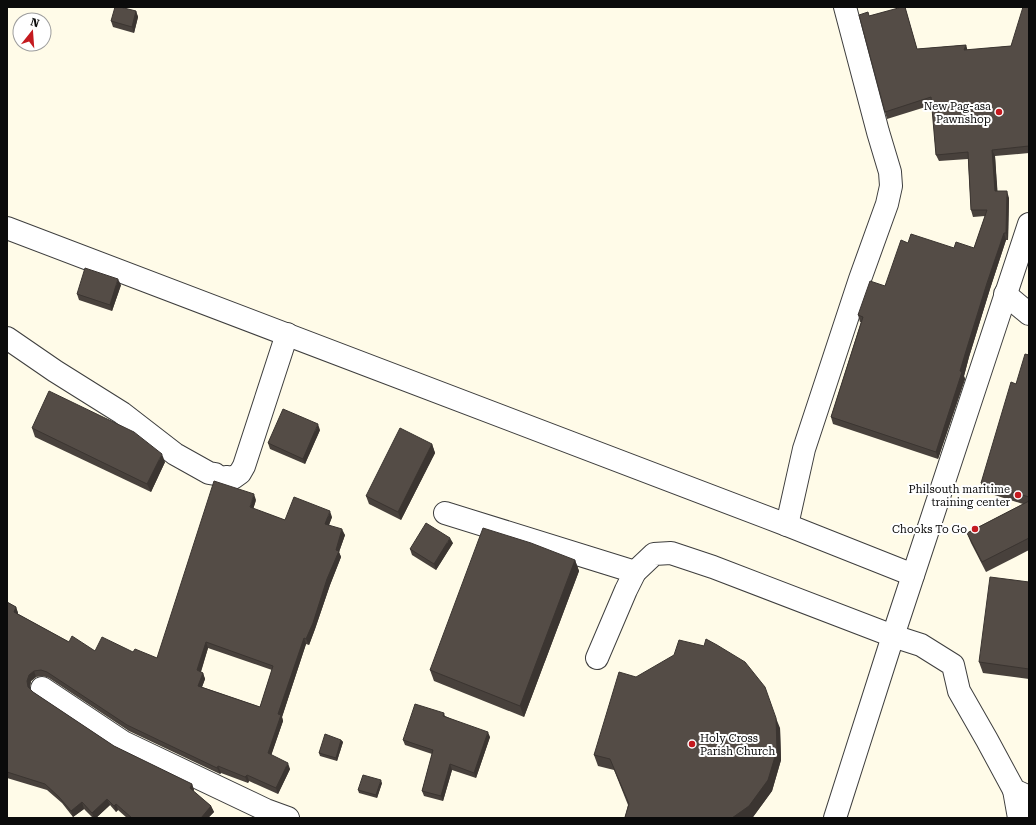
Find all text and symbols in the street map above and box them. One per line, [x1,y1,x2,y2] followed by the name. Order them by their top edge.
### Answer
[12,12,52,52] north arrow
[29,15,41,31] text: N
[924,100,991,126] place label: New Pag-asa Pawnshop
[994,107,1004,117] marker: New Pag-asa Pawnshop
[909,483,1010,509] place label: Philsouth maritime training center
[1013,490,1023,500] marker: Philsouth maritime training center
[892,523,967,536] place label: Chooks To Go
[970,524,980,534] marker: Chooks To Go
[700,732,775,758] place label: Holy Cross Parish Church
[687,739,697,749] marker: Holy Cross Parish Church

